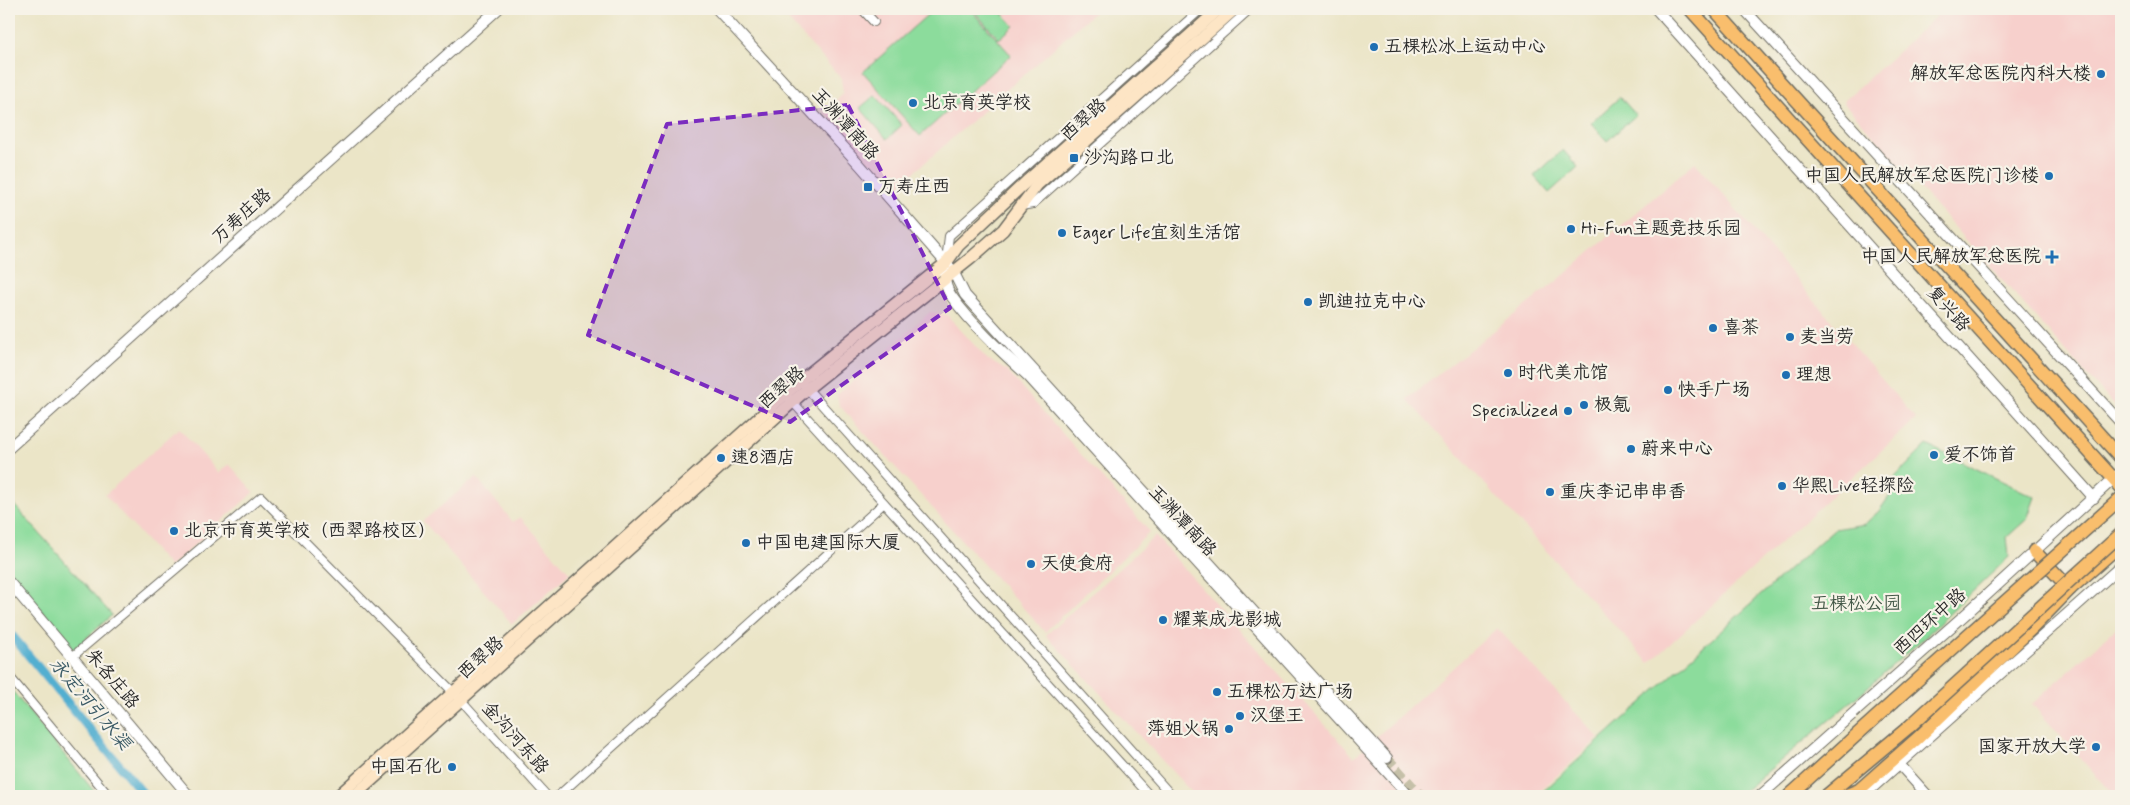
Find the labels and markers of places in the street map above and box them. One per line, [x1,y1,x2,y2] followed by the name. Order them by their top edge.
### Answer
[1384,35,1546,59] place label: 五棵松冰上运动中心
[1368,41,1380,53] marker: 五棵松冰上运动中心
[1911,62,2091,86] place label: 解放军总医院内科大楼
[2095,68,2107,80] marker: 解放军总医院内科大楼
[923,91,1031,115] place label: 北京育英学校
[907,97,919,109] marker: 北京育英学校
[1084,146,1174,170] place label: 沙沟路口北
[1068,152,1080,164] marker: 沙沟路口北
[1805,164,2039,188] place label: 中国人民解放军总医院门诊楼
[2043,170,2055,182] marker: 中国人民解放军总医院门诊楼
[878,175,950,199] place label: 万寿庄西
[862,181,874,193] marker: 万寿庄西
[1581,217,1741,241] place label: Hi-Fun主题竞技乐园
[1072,221,1241,245] place label: Eager Life宜刻生活馆
[1565,223,1577,235] marker: Hi-Fun主题竞技乐园
[1056,227,1068,239] marker: Eager Life宜刻生活馆
[1861,245,2041,269] place label: 中国人民解放军总医院
[2045,250,2059,264] marker: 中国人民解放军总医院
[1318,290,1426,314] place label: 凯迪拉克中心
[1302,296,1314,308] marker: 凯迪拉克中心
[1723,316,1759,340] place label: 喜茶
[1707,322,1719,334] marker: 喜茶
[1800,325,1854,349] place label: 麦当劳
[1784,331,1796,343] marker: 麦当劳
[1518,361,1608,385] place label: 时代美术馆
[1796,363,1832,387] place label: 理想
[1502,367,1514,379] marker: 时代美术馆
[1780,369,1792,381] marker: 理想
[1678,378,1750,402] place label: 快手广场
[1662,384,1674,396] marker: 快手广场
[1594,393,1630,417] place label: 极氪
[1472,399,1558,423] place label: Specialized
[1578,399,1590,411] marker: 极氪
[1562,405,1574,417] marker: Specialized
[1641,437,1713,461] place label: 蔚来中心
[1625,443,1637,455] marker: 蔚来中心
[1944,443,2016,467] place label: 爱不饰首
[731,446,795,470] place label: 速8酒店
[1928,449,1940,461] marker: 爱不饰首
[715,452,727,464] marker: 速8酒店
[1792,474,1914,498] place label: 华熙Live轻探险
[1560,480,1686,504] place label: 重庆李记串串香
[1776,480,1788,492] marker: 华熙Live轻探险
[1544,486,1556,498] marker: 重庆李记串串香
[184,519,436,543] place label: 北京市育英学校（西翠路校区）
[168,525,180,537] marker: 北京市育英学校（西翠路校区）
[756,531,900,555] place label: 中国电建国际大厦
[740,537,752,549] marker: 中国电建国际大厦
[1041,552,1113,576] place label: 天使食府
[1025,558,1037,570] marker: 天使食府
[1173,608,1281,632] place label: 耀莱成龙影城
[1157,614,1169,626] marker: 耀莱成龙影城
[1227,680,1353,704] place label: 五棵松万达广场
[1211,686,1223,698] marker: 五棵松万达广场
[1250,704,1304,728] place label: 汉堡王
[1234,710,1246,722] marker: 汉堡王
[1147,717,1219,741] place label: 萍姐火锅
[1223,723,1235,735] marker: 萍姐火锅
[1978,735,2086,759] place label: 国家开放大学
[2090,741,2102,753] marker: 国家开放大学
[370,755,442,779] place label: 中国石化
[446,761,458,773] marker: 中国石化

